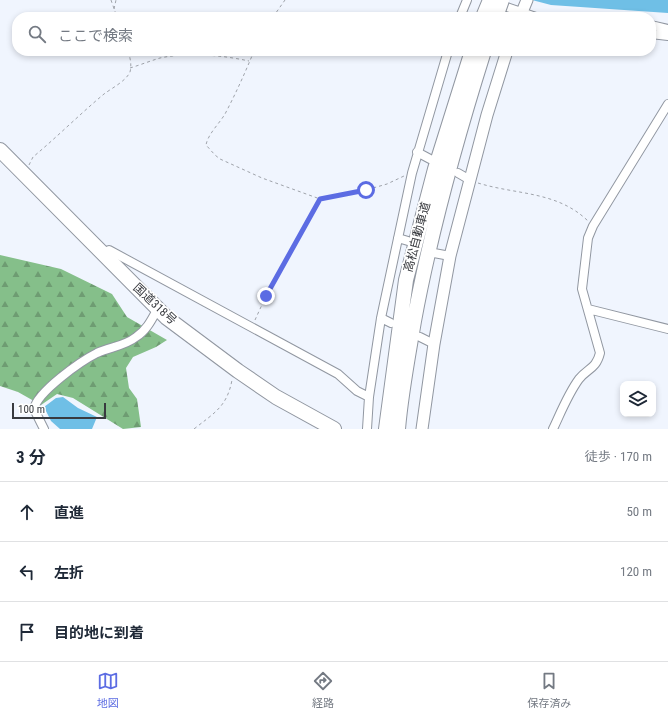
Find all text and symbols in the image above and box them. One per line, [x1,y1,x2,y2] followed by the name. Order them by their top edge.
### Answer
[12,12,656,56] search box
[26,23,48,45] icon: search
[58,27,133,45] text: ここで検索
[357,181,375,199] route start
[401,200,433,274] street label: 高松自動車道
[131,281,179,327] street label: 国道318号
[257,287,275,305] route end
[620,381,656,417] map controls
[620,381,656,417] button: layers
[12,401,106,420] scale bar
[18,403,45,416] text: 100 m
[16,447,46,467] text: 3 分
[585,449,652,464] text: 徒歩 · 170 m
[16,501,38,523] icon: ahead
[54,504,84,522] text: 直進
[626,504,652,519] text: 50 m
[16,561,38,583] icon: left
[54,564,84,582] text: 左折
[620,564,652,579] text: 120 m
[16,621,38,643] icon: arrive
[54,624,144,642] text: 目的地に到着
[97,670,119,710] tab: 地図
[312,670,334,710] tab: 経路
[527,670,571,710] tab: 保存済み

